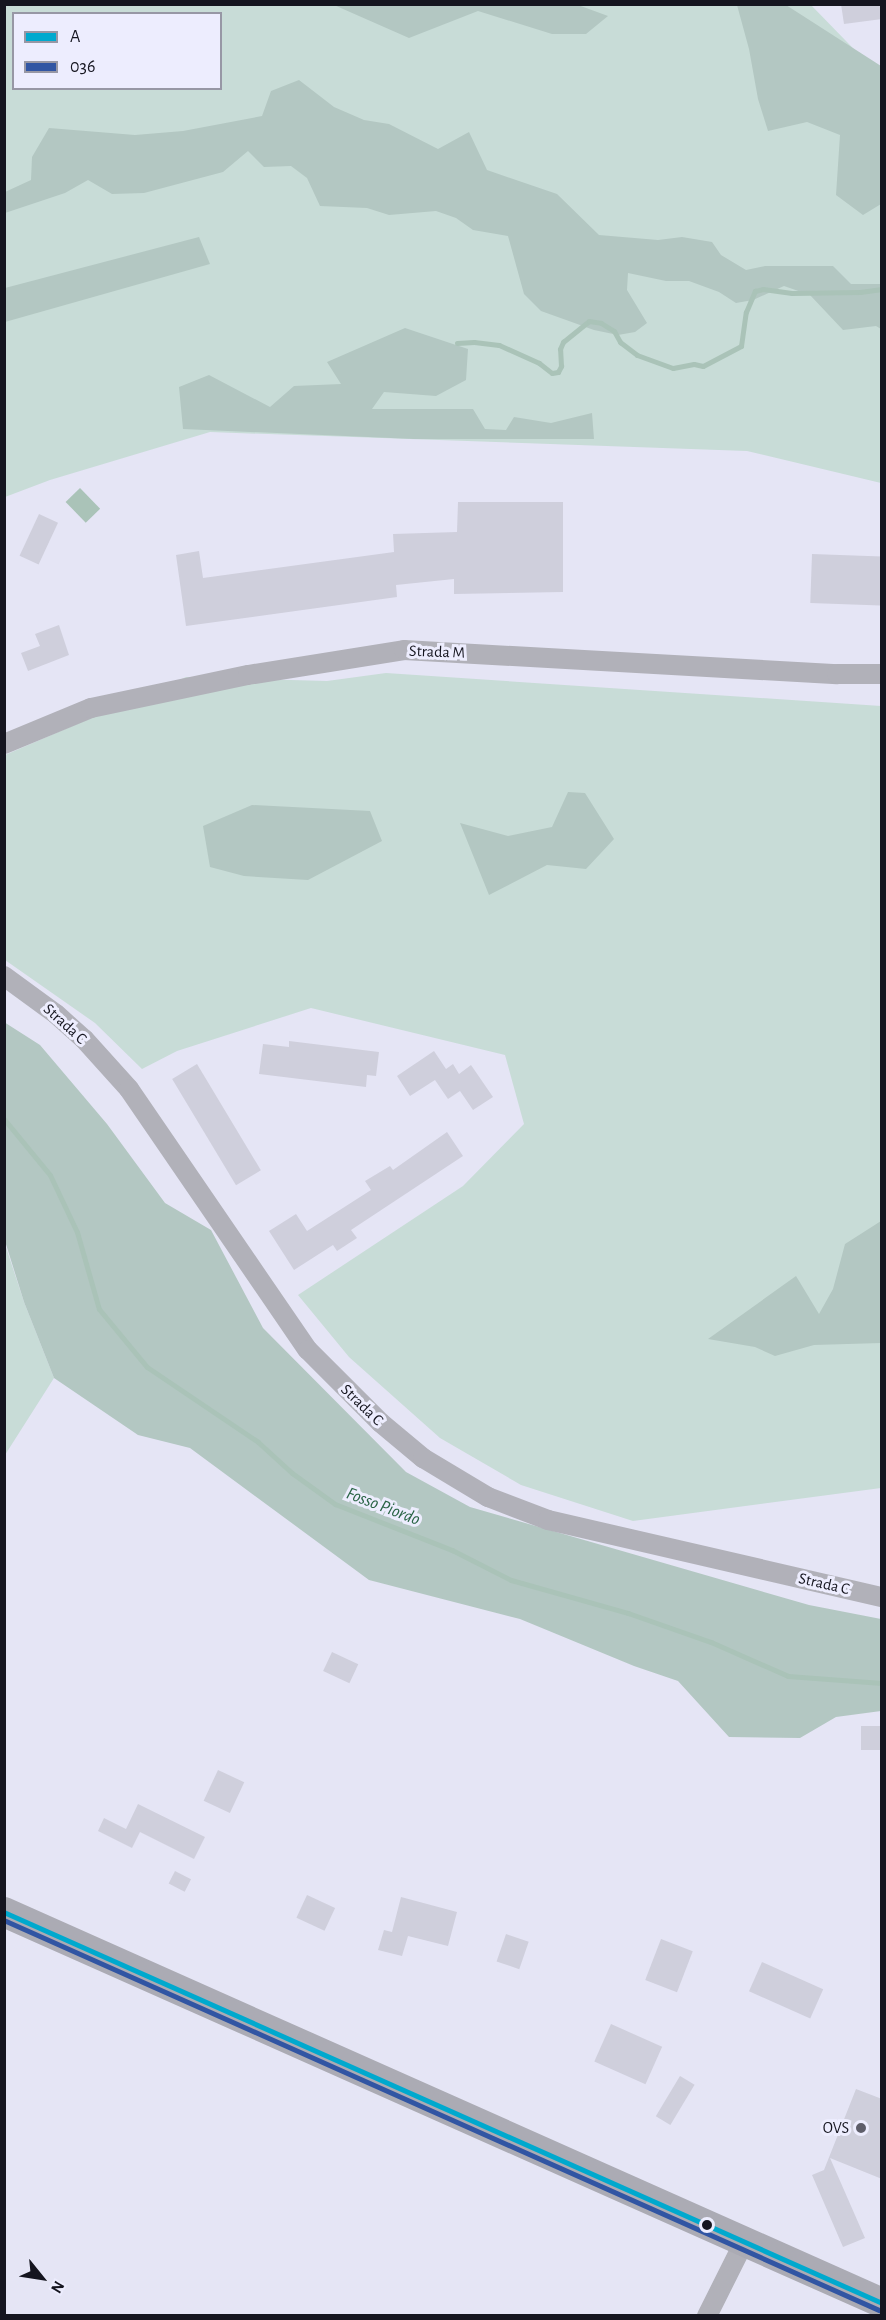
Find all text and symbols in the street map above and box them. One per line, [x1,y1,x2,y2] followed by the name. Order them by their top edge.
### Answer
[12,12,222,90] legend
[70,28,80,46] text: A
[70,58,95,76] text: 036
[409,641,465,663] street label: Strada M
[39,1000,91,1048] street label: Strada C
[337,1380,387,1430] street label: Strada C
[343,1483,423,1531] water label: Fosso Piordo
[797,1569,851,1599] street label: Strada C
[823,2118,849,2138] place label: OVS
[854,2121,868,2135] marker: OVS
[701,2219,713,2231] unlabelled marker
[12,2248,72,2308] north arrow
[48,2278,67,2296] text: N

